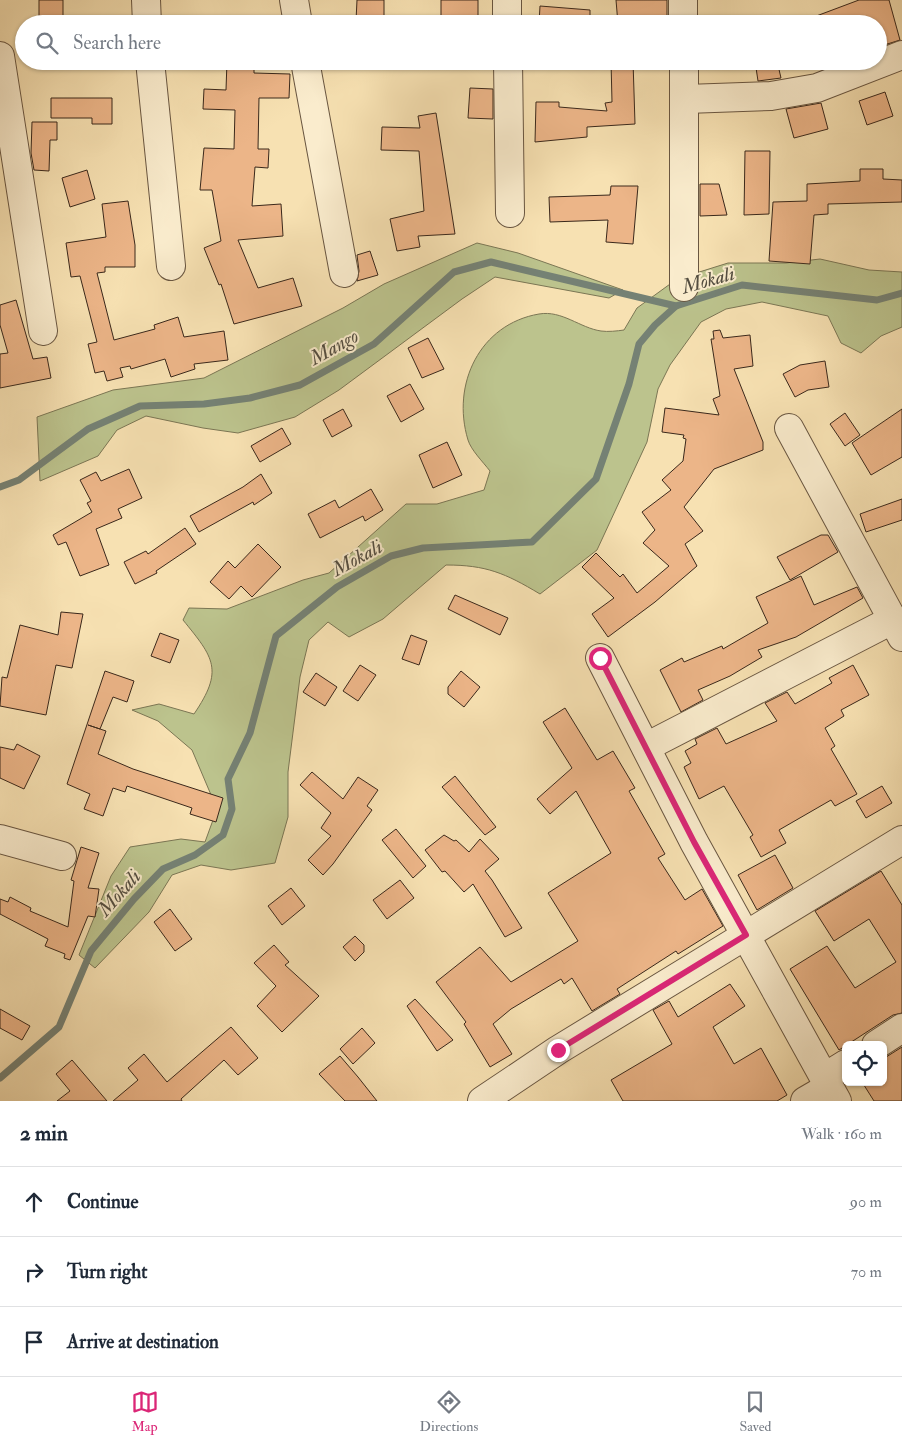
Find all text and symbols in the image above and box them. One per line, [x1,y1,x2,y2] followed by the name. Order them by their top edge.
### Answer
[15,15,887,70] search box
[33,29,61,57] icon: search
[73,31,161,55] text: Search here
[678,260,738,300] water label: Mokali
[304,323,363,371] water label: Mango
[327,534,387,582] water label: Mokali
[589,647,612,670] route start
[91,864,146,922] water label: Mokali
[547,1039,570,1062] route end
[842,1041,887,1086] map controls
[842,1041,887,1086] button: locate
[20,1120,68,1147] text: 2 min
[801,1124,882,1144] text: Walk · 160 m
[20,1188,48,1216] icon: ahead
[67,1190,138,1214] text: Continue
[850,1192,882,1212] text: 90 m
[20,1258,48,1286] icon: right
[67,1260,147,1284] text: Turn right
[851,1262,882,1282] text: 70 m
[20,1328,48,1356] icon: arrive
[67,1330,219,1354] text: Arrive at destination
[131,1388,159,1435] tab: Map
[420,1388,478,1435] tab: Directions
[739,1388,771,1435] tab: Saved

